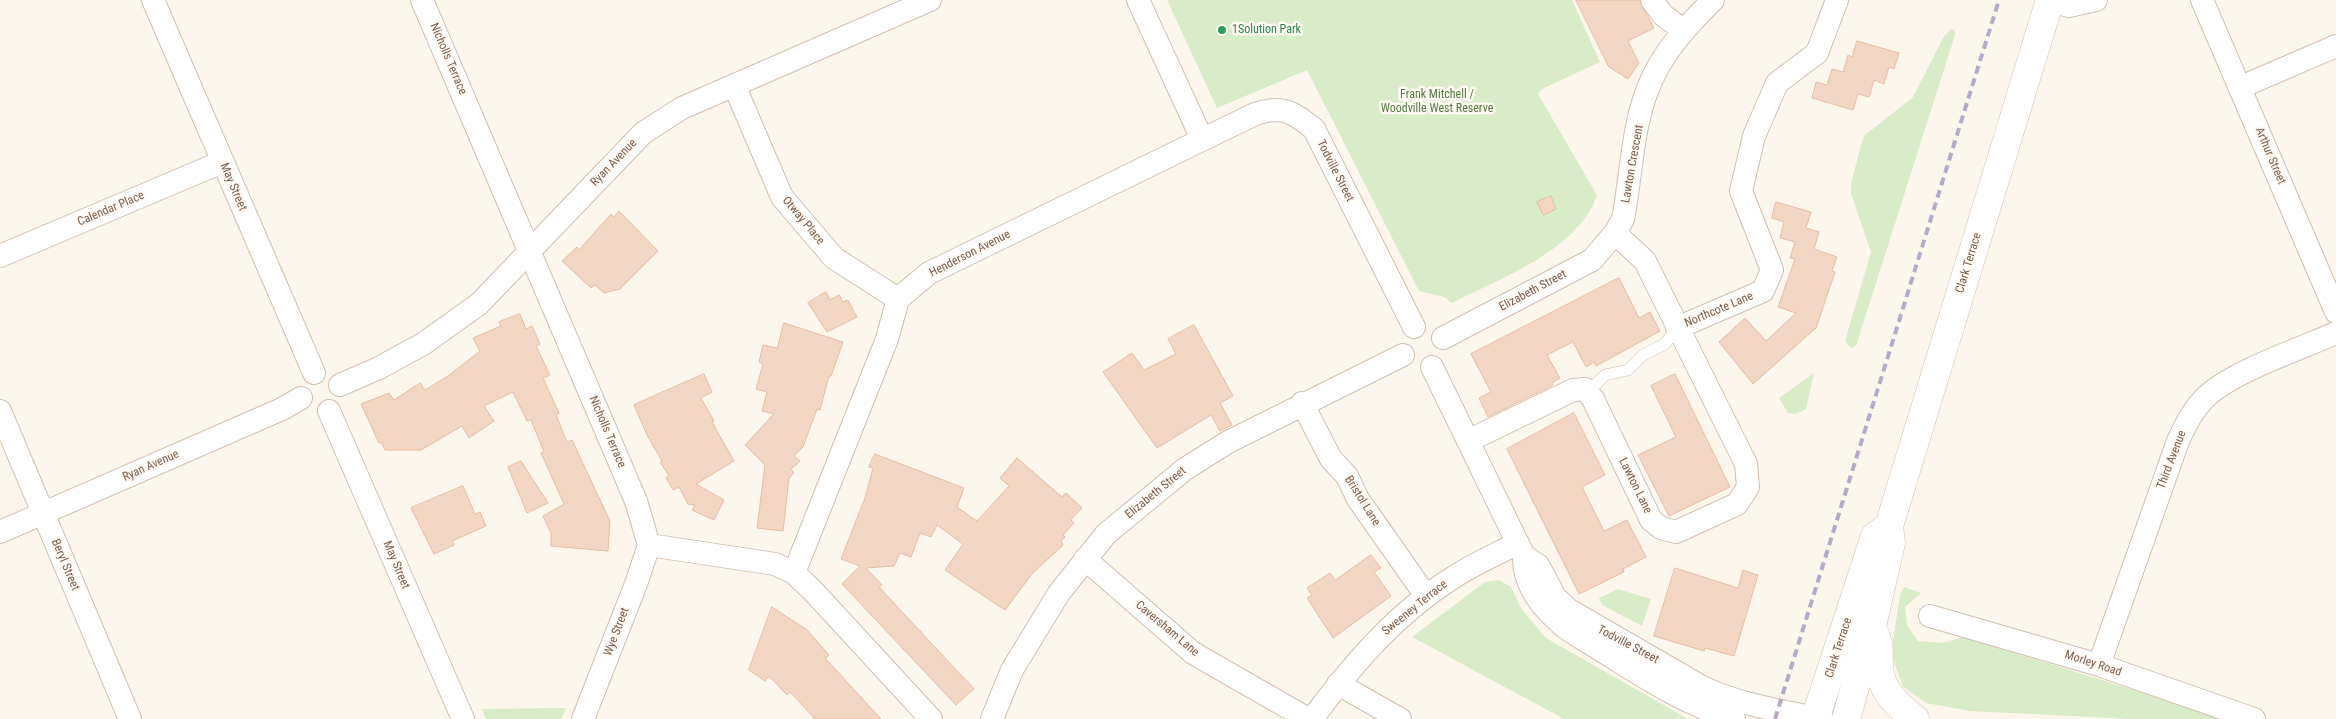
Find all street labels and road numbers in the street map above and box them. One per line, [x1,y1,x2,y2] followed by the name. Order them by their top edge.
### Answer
[426,21,470,97] street label: Nicholls Terrace
[1619,124,1647,204] street label: Lawton Crescent
[2252,125,2288,187] street label: Arthur Street
[588,136,640,190] street label: Ryan Avenue
[1313,138,1357,204] street label: Todville Street
[216,161,250,213] street label: May Street
[75,188,147,230] street label: Calendar Place
[779,194,827,248] street label: Otway Place
[927,227,1013,281] street label: Henderson Avenue
[1953,231,1985,295] street label: Clark Terrace
[1497,267,1569,315] street label: Elizabeth Street
[1683,289,1755,331] street label: Northcote Lane
[585,394,629,470] street label: Nicholls Terrace
[2154,429,2190,491] street label: Third Avenue
[121,447,181,485] street label: Ryan Avenue
[1615,456,1655,516] street label: Lawton Lane
[1123,464,1189,522] street label: Elizabeth Street
[1341,473,1383,529] street label: Bristol Lane
[48,537,82,593] street label: Beryl Street
[379,539,413,591] street label: May Street
[1380,577,1450,639] street label: Sweeney Terrace
[1132,598,1202,660] street label: Caversham Lane
[601,606,633,658] street label: Wye Street
[1823,616,1855,680] street label: Clark Terrace
[1595,623,1661,667] street label: Todville Street
[2063,648,2123,680] street label: Morley Road

